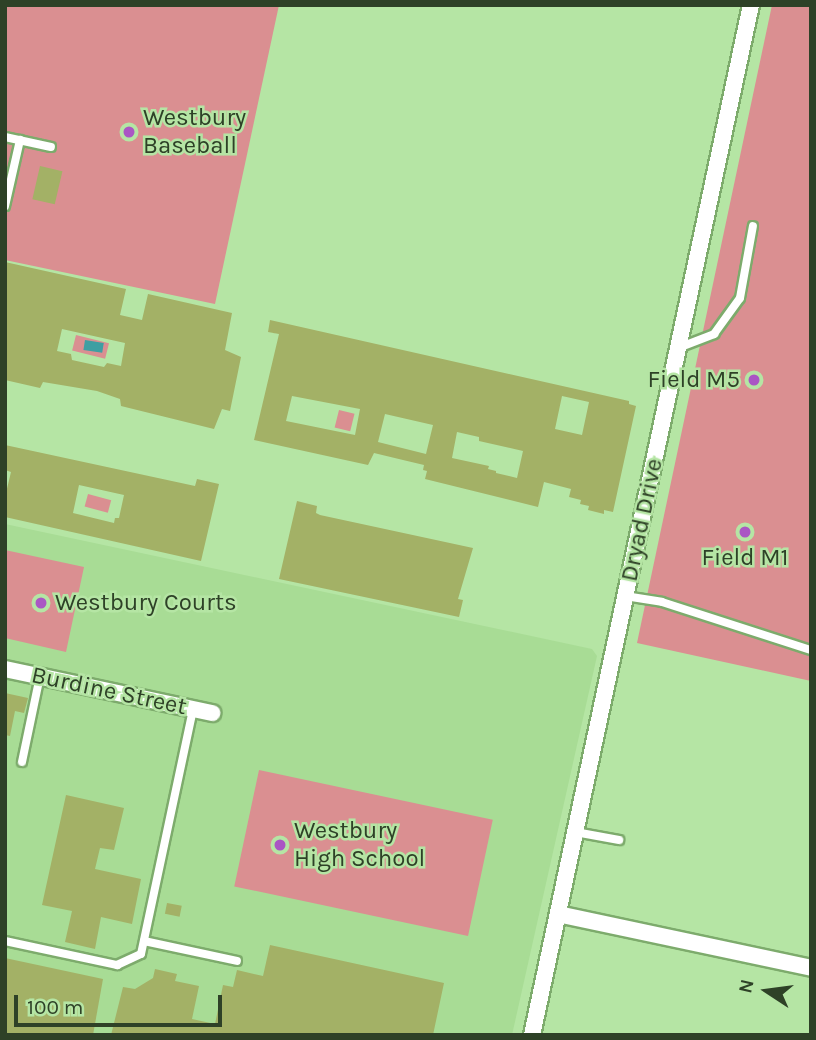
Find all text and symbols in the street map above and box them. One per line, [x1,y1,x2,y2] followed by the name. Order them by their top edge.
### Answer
[143,104,246,160] place label: Westbury Baseball
[121,124,137,140] marker: Westbury Baseball
[647,366,740,394] place label: Field M5
[746,372,762,388] marker: Field M5
[615,456,669,584] street label: Dryad Drive
[737,524,753,540] marker: Field M1
[702,544,788,572] place label: Field M1
[55,589,237,617] place label: Westbury Courts
[33,595,49,611] marker: Westbury Courts
[29,661,189,721] street label: Burdine Street
[294,817,425,873] place label: Westbury High School
[272,837,288,853] marker: Westbury High School
[732,956,802,1026] north arrow
[734,977,759,995] text: N
[18,981,226,1025] scale bar
[27,995,84,1019] text: 100 m

